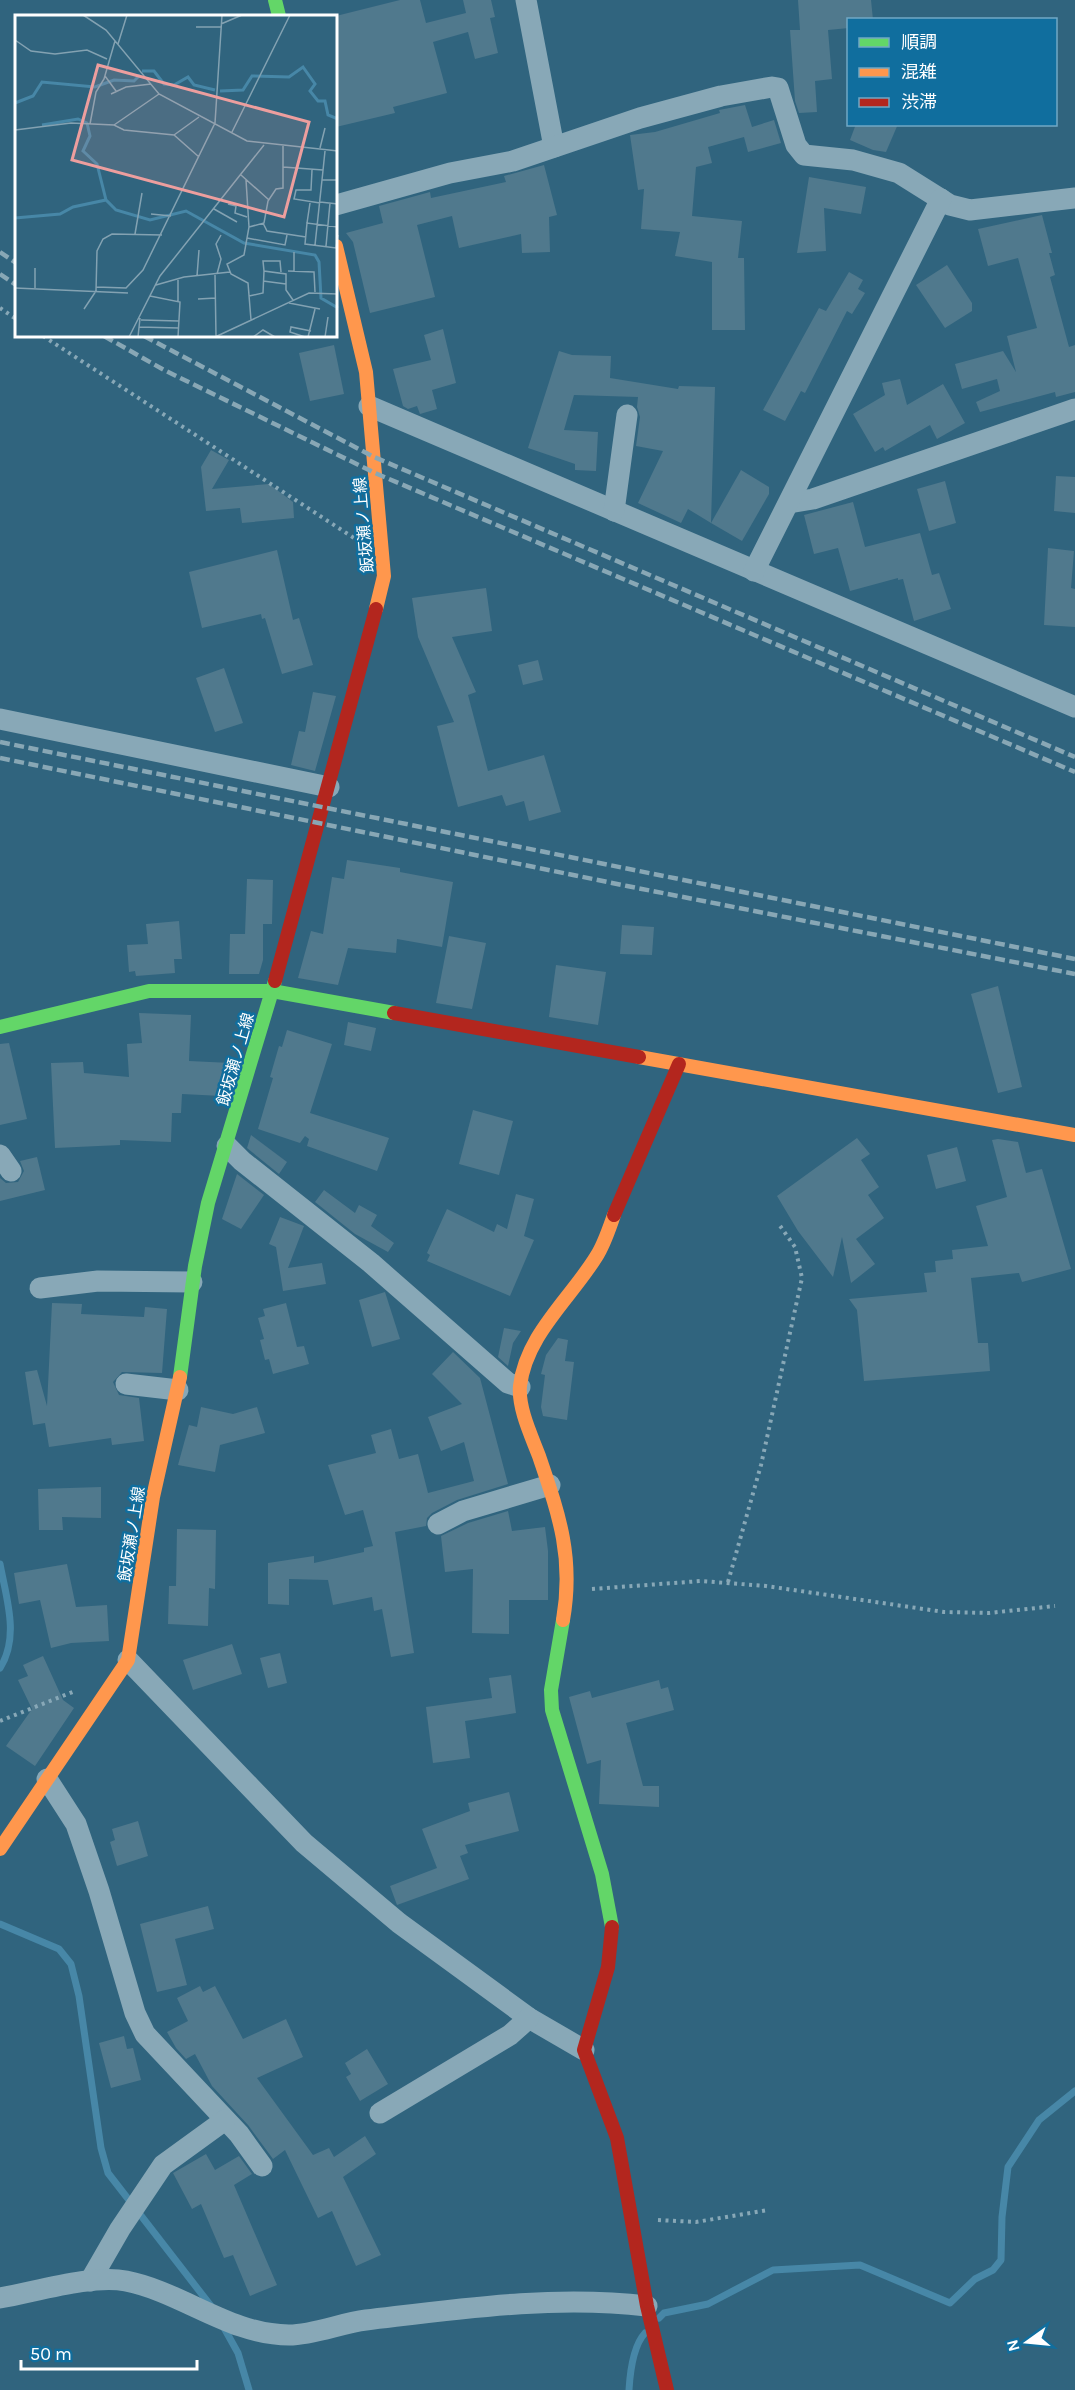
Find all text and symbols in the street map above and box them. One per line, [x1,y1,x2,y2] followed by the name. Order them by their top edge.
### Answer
[15,15,338,338] inset map
[847,18,1057,126] legend
[901,31,937,53] text: 順調
[901,61,937,83] text: 混雑
[901,91,937,113] text: 渋滞
[350,476,377,574] street label: 飯坂瀬ノ上線
[213,1010,258,1108] street label: 飯坂瀬ノ上線
[115,1485,148,1583] street label: 飯坂瀬ノ上線
[997,2312,1057,2372] north arrow
[21,2333,196,2371] scale bar
[1002,2338,1024,2354] text: N
[30,2343,72,2365] text: 50 m

